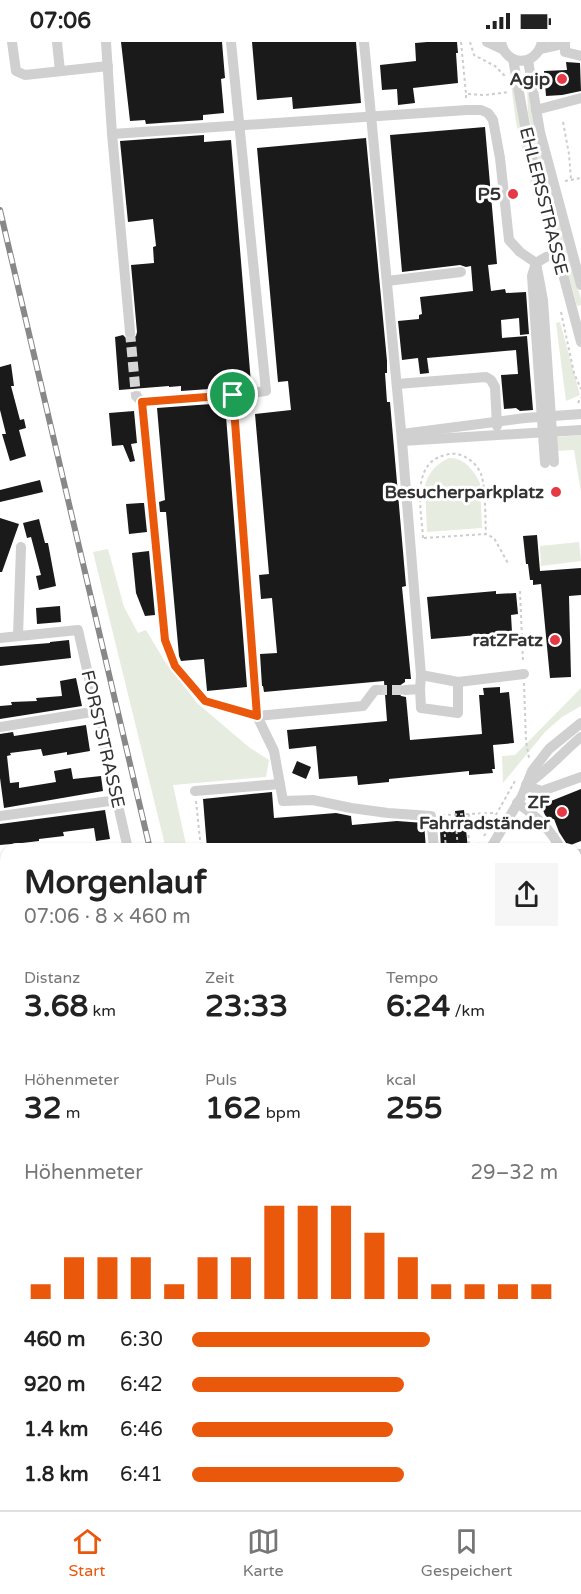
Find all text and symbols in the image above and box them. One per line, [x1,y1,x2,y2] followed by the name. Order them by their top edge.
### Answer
[30,8,91,34] text: 07:06
[510,68,550,90] place label: Agip
[555,72,569,86] marker: Agip
[515,125,573,277] street label: EHLERSSTRASSE
[478,183,501,205] place label: P5
[506,187,520,201] marker: P5
[207,369,258,420] pin
[216,378,249,411] icon: arrive
[384,481,544,503] place label: Besucherparkplatz
[549,485,563,499] marker: Besucherparkplatz
[473,629,543,651] place label: ratZFatz
[548,633,562,647] marker: ratZFatz
[76,668,130,810] street label: FORSTSTRASSE
[419,791,551,834] place label: ZF Fahrradständer
[555,805,569,819] marker: ZF Fahrradständer
[24,863,207,902] text: Morgenlauf
[495,863,558,926] button: share
[24,905,191,929] text: 07:06 · 8 × 460 m
[24,968,80,988] text: Distanz
[205,968,234,988] text: Zeit
[386,968,438,988] text: Tempo
[24,988,88,1025] text: 3.68
[205,988,288,1025] text: 23:33
[386,988,450,1025] text: 6:24
[88,1001,116,1021] text: km
[450,1001,485,1021] text: /km
[24,1070,119,1090] text: Höhenmeter
[205,1070,237,1090] text: Puls
[386,1070,416,1090] text: kcal
[24,1090,62,1127] text: 32
[205,1090,262,1127] text: 162
[386,1090,443,1127] text: 255
[62,1103,81,1123] text: m
[262,1103,301,1123] text: bpm
[24,1161,143,1185] text: Höhenmeter
[471,1161,558,1185] text: 29–32 m
[24,1328,85,1352] text: 460 m
[120,1328,163,1352] text: 6:30
[24,1373,85,1397] text: 920 m
[120,1373,163,1397] text: 6:42
[24,1418,88,1442] text: 1.4 km
[120,1418,163,1442] text: 6:46
[24,1463,89,1487] text: 1.8 km
[120,1463,163,1487] text: 6:41
[69,1525,105,1581] tab: Start
[243,1525,284,1581] tab: Karte
[421,1525,512,1581] tab: Gespeichert

